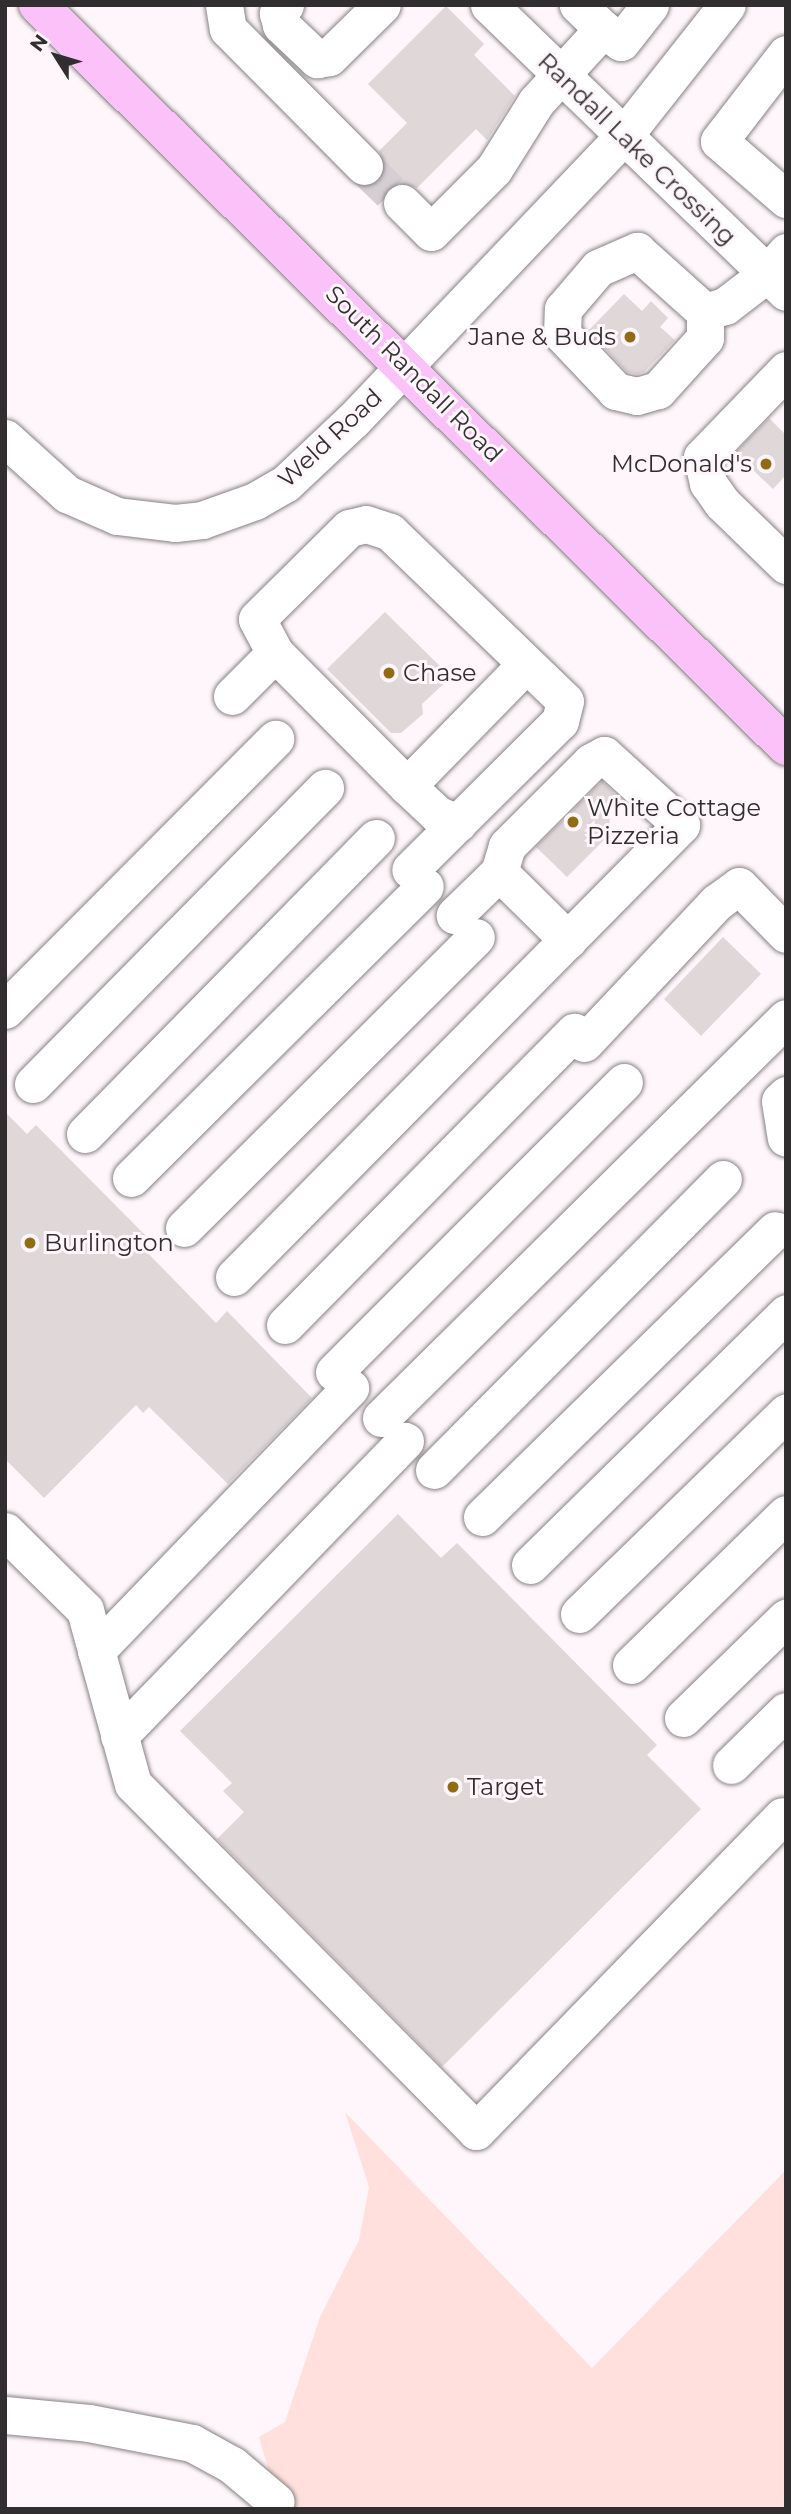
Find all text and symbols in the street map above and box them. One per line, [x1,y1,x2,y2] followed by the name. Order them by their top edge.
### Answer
[21,21,91,91] north arrow
[25,30,53,56] text: N
[532,47,742,251] street label: Randall Lake Crossing
[320,280,508,468] street label: South Randall Road
[468,323,616,351] place label: Jane & Buds
[622,329,638,345] marker: Jane & Buds
[272,383,388,493] street label: Weld Road
[611,450,752,478] place label: McDonald's
[758,456,774,472] marker: McDonald's
[403,659,477,687] place label: Chase
[381,665,397,681] marker: Chase
[587,794,761,850] place label: White Cottage Pizzeria
[565,814,581,830] marker: White Cottage Pizzeria
[44,1229,174,1257] place label: Burlington
[22,1235,38,1251] marker: Burlington
[467,1773,544,1801] place label: Target
[445,1779,461,1795] marker: Target

